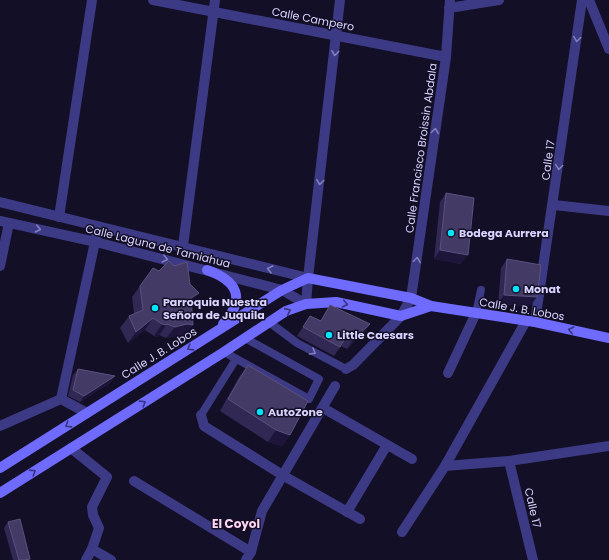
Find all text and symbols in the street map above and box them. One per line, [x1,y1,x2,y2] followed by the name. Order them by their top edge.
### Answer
[270,3,356,35] street label: Calle Campero
[573,36,582,42] one-way arrow
[331,50,340,56] one-way arrow
[401,62,441,234] street label: Calle Francisco Broissin Abdala
[430,128,439,134] one-way arrow
[537,139,559,181] street label: Calle 17
[555,164,564,170] one-way arrow
[315,179,324,185] one-way arrow
[84,220,232,272] street label: Calle Laguna de Tamiahua
[35,225,41,233] one-way arrow
[459,225,549,241] place label: Bodega Aurrera
[446,228,456,238] marker: Bodega Aurrera
[161,255,168,263] one-way arrow
[412,256,421,263] one-way arrow
[267,265,273,273] one-way arrow
[524,281,561,297] place label: Monat
[511,284,521,294] marker: Monat
[163,294,267,323] place label: Parroquia Nuestra Señora de Juquila
[478,294,566,324] street label: Calle J. B. Lobos
[342,300,348,308] one-way arrow
[150,303,160,313] marker: Parroquia Nuestra Señora de Juquila
[284,308,292,316] one-way arrow
[118,323,200,383] street label: Calle J. B. Lobos
[568,326,574,334] one-way arrow
[337,327,414,343] place label: Little Caesars
[324,330,334,340] marker: Little Caesars
[187,343,194,351] one-way arrow
[309,348,316,355] one-way arrow
[139,400,146,408] one-way arrow
[268,404,323,420] place label: AutoZone
[255,407,265,417] marker: AutoZone
[66,420,73,427] one-way arrow
[29,469,36,477] one-way arrow
[521,486,545,530] street label: Calle 17
[212,515,260,532] district label: El Coyol

